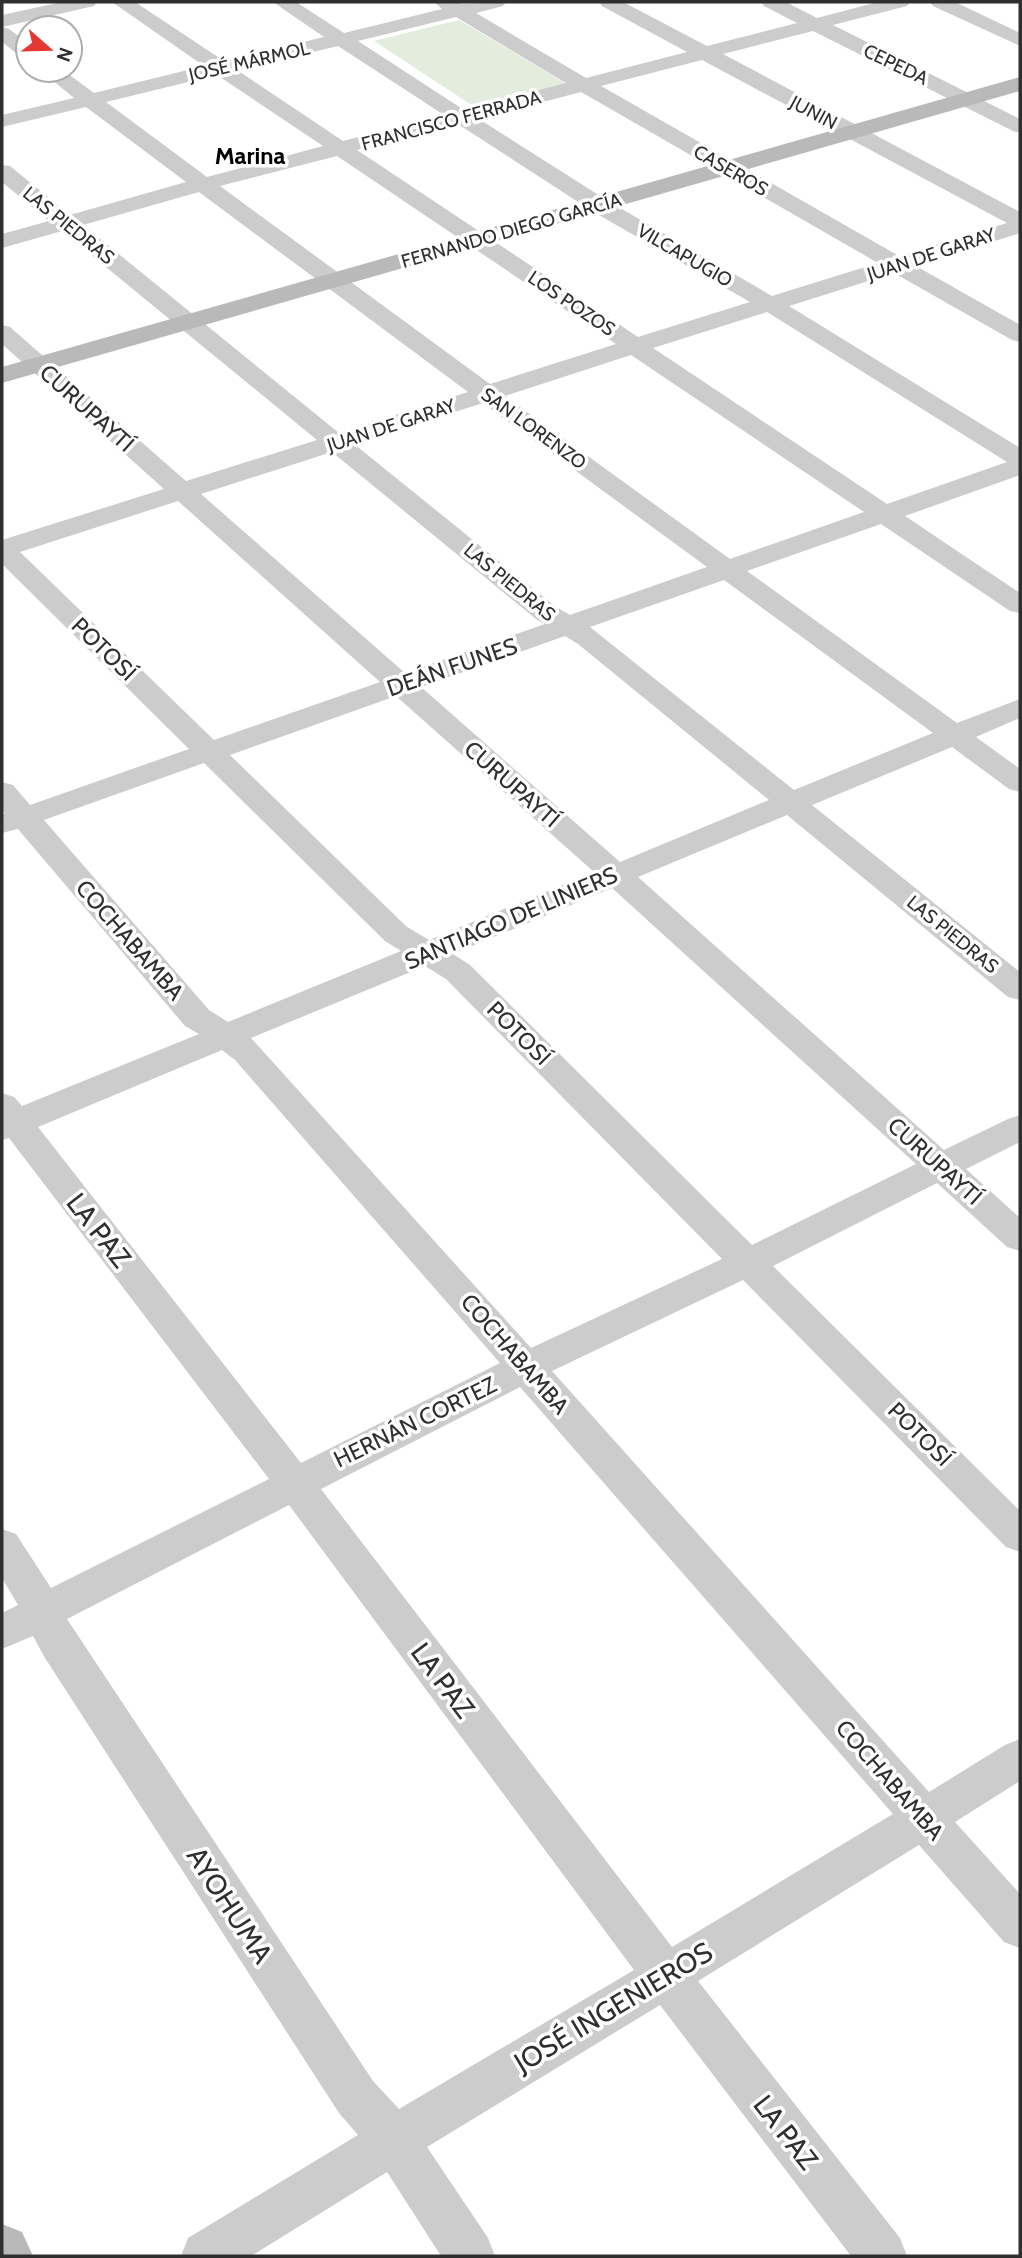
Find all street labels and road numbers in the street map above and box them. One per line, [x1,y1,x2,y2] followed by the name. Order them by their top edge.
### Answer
[185,35,312,87] street label: JOSÉ MÁRMOL
[860,39,932,90] street label: CEPEDA
[359,85,544,156] street label: FRANCISCO FERRADA
[785,90,841,134] street label: JUNIN
[689,140,772,201] street label: CASEROS
[18,182,119,269] street label: LAS PIEDRAS
[398,187,624,273] street label: FERNANDO DIEGO GARCÍA
[633,219,736,292] street label: VILCAPUGIO
[863,223,998,286] street label: JUAN DE GARAY
[524,266,620,341] street label: LOS POZOS
[34,358,141,458] street label: CURUPAYTÍ
[477,383,591,474] street label: SAN LORENZO
[323,394,458,457] street label: JUAN DE GARAY
[459,539,560,626] street label: LAS PIEDRAS
[66,611,143,687] street label: POTOSÍ
[383,631,521,702] street label: DEÁN FUNES
[458,734,566,833] street label: CURUPAYTÍ
[400,861,622,975] street label: SANTIAGO DE LINIERS
[70,874,190,1006] street label: COCHABAMBA
[902,891,1003,978] street label: LAS PIEDRAS
[481,994,558,1071] street label: POTOSÍ
[882,1111,989,1211] street label: CURUPAYTÍ
[59,1186,139,1274] street label: LA PAZ
[455,1288,575,1420] street label: COCHABAMBA
[329,1369,501,1473] street label: HERNÁN CORTEZ
[882,1395,959,1472] street label: POTOSÍ
[404,1636,483,1725] street label: LA PAZ
[830,1714,950,1846] street label: COCHABAMBA
[180,1840,281,1970] street label: AYOHUMA
[507,1934,718,2080] street label: JOSÉ INGENIEROS
[746,2088,826,2176] street label: LA PAZ

